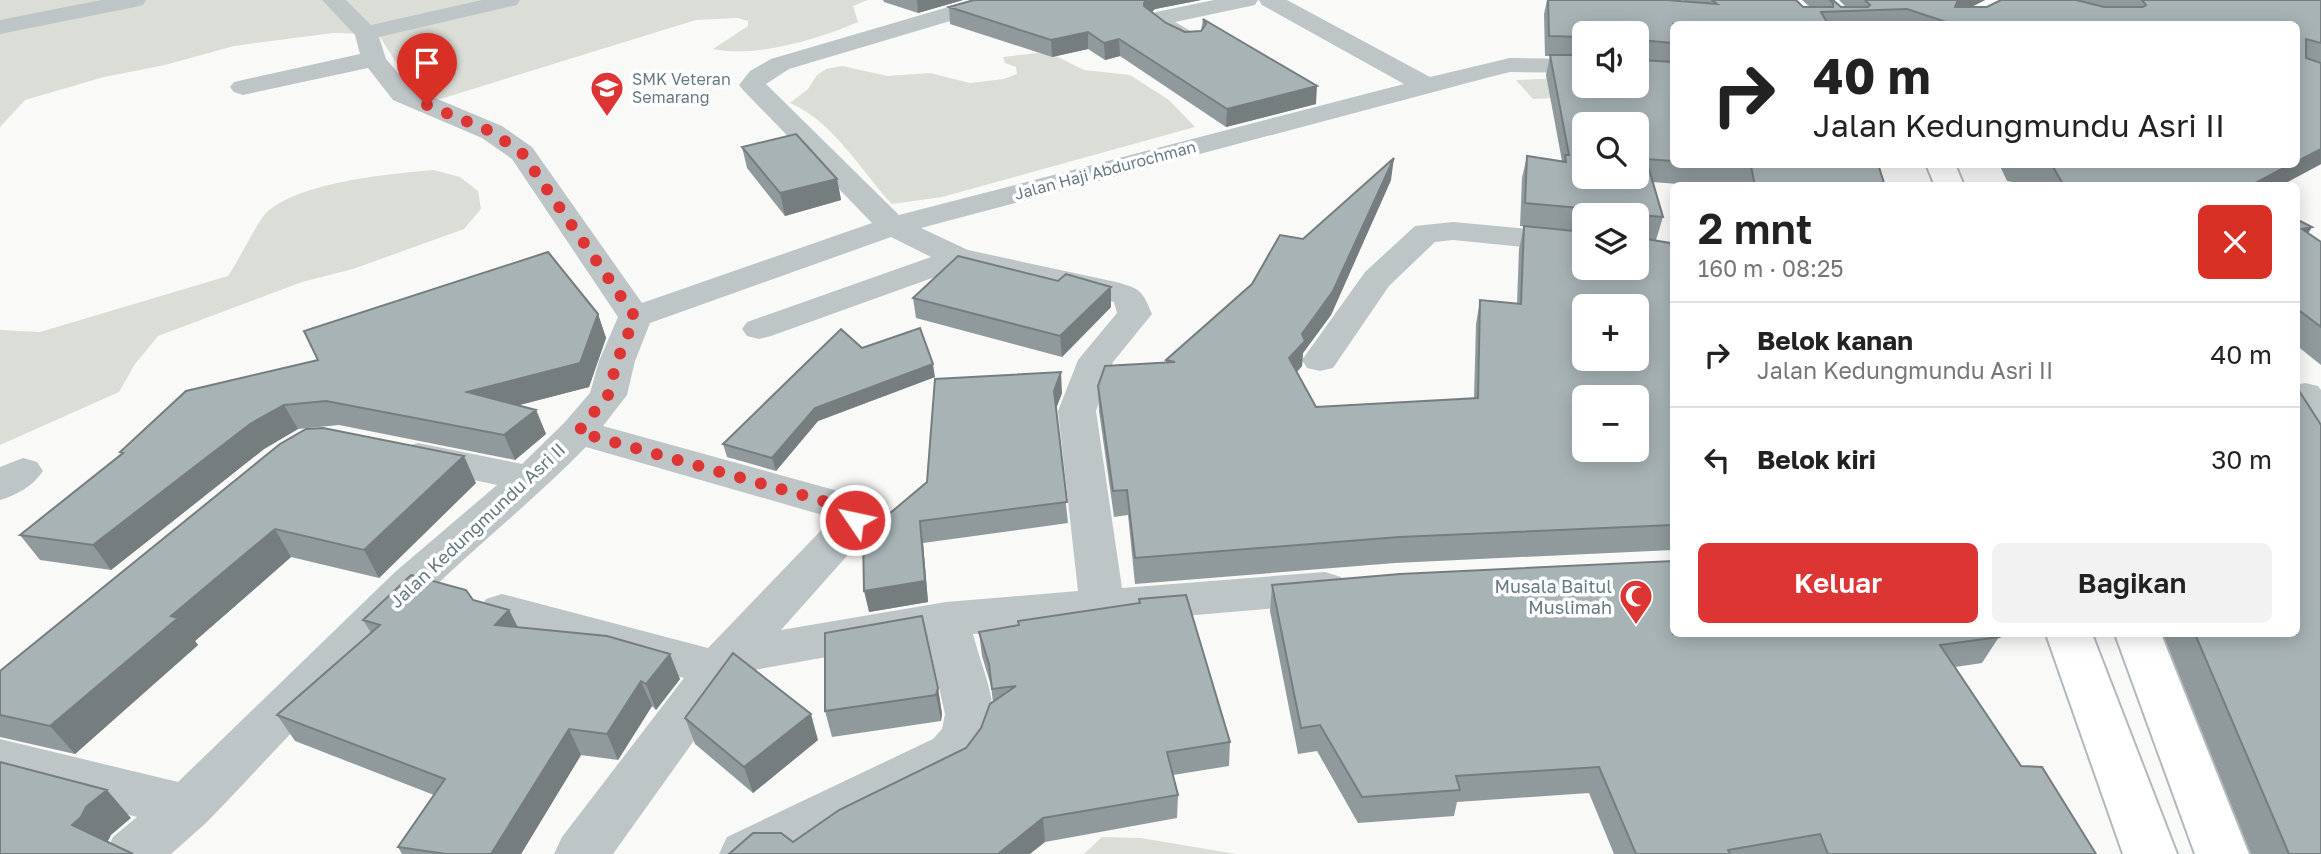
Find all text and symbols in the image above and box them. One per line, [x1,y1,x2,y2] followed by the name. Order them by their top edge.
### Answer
[1572,21,1649,462] map controls
[1572,21,1649,98] button: sound
[397,33,457,105] pin
[408,44,446,82] icon: arrive
[1813,46,1931,105] text: 40 m
[1698,49,1789,140] icon: right
[588,69,626,118] school or university icon: SMK Veteran Semarang
[632,69,731,107] place label: SMK Veteran Semarang
[1813,106,2225,144] text: Jalan Kedungmundu Asri II
[1572,112,1649,189] button: search
[1012,136,1198,204] street label: Jalan Haji Abdurochman
[1572,203,1649,280] button: layers
[1698,203,1813,253] text: 2 mnt
[2198,205,2272,279] button: close
[1698,254,1844,282] text: 160 m · 08:25
[1572,294,1649,371] button: +
[1757,325,1913,356] text: Belok kanan
[1698,336,1736,374] icon: right
[2211,339,2272,370] text: 40 m
[1757,356,2053,384] text: Jalan Kedungmundu Asri II
[1572,385,1649,462] button: −
[385,438,569,612] street label: Jalan Kedungmundu Asri II
[1698,441,1736,479] icon: left
[1757,444,1876,475] text: Belok kiri
[2211,444,2272,475] text: 30 m
[818,483,892,557] position arrow
[1698,543,1978,623] button: Keluar
[1992,543,2272,623] button: Bagikan
[1495,575,1612,618] place label: Musala Baitul Muslimah
[1617,577,1655,626] mosque icon: Musala Baitul Muslimah

